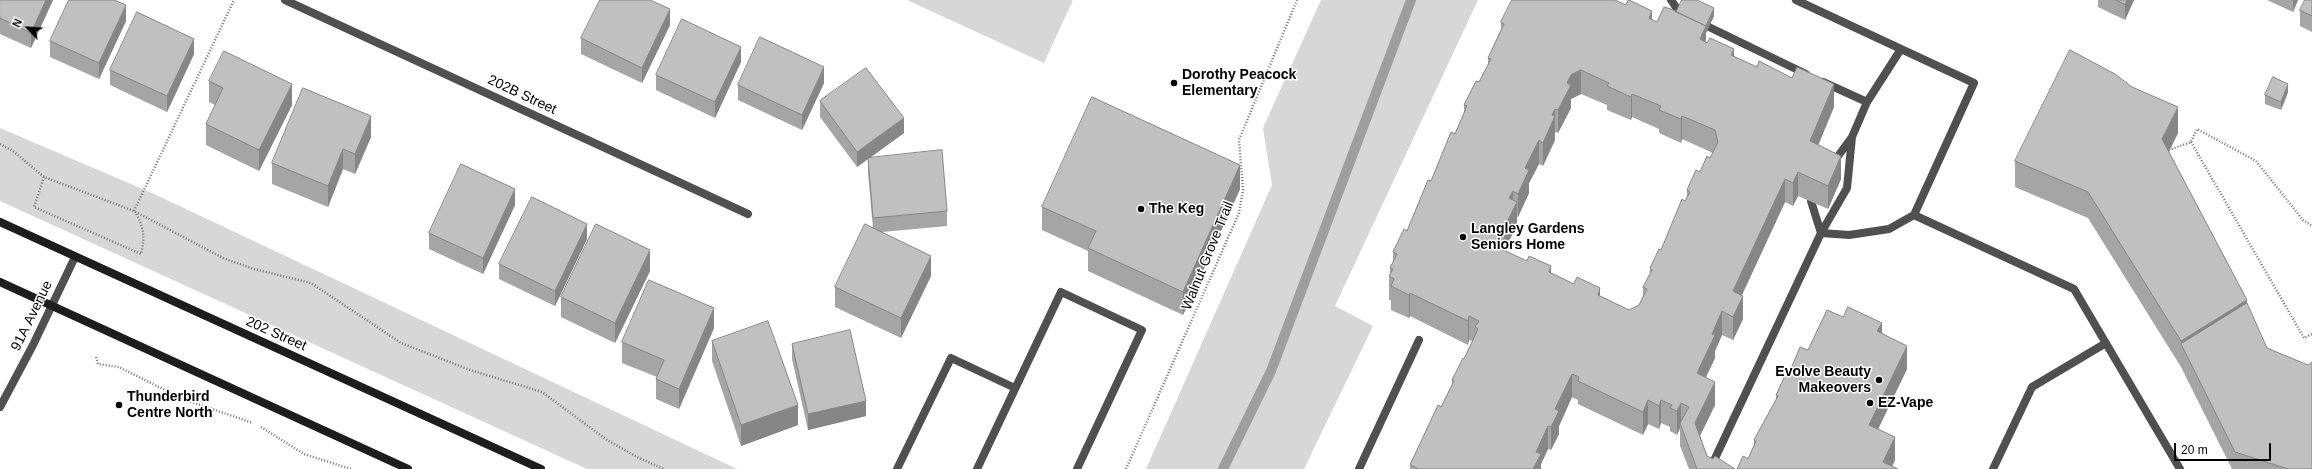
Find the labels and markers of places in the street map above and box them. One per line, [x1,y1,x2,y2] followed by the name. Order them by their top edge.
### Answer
[1182,67,1296,100] place label: Dorothy Peacock Elementary
[1169,78,1179,88] marker: Dorothy Peacock Elementary
[1149,201,1204,217] place label: The Keg
[1136,204,1146,214] marker: The Keg
[1471,221,1585,254] place label: Langley Gardens Seniors Home
[1458,232,1468,242] marker: Langley Gardens Seniors Home
[1775,364,1871,396] place label: Evolve Beauty Makeovers
[1874,375,1884,385] marker: Evolve Beauty Makeovers
[127,389,213,422] place label: Thunderbird Centre North
[1878,395,1933,411] place label: EZ-Vape
[1865,398,1875,408] marker: EZ-Vape
[114,400,124,410] marker: Thunderbird Centre North

